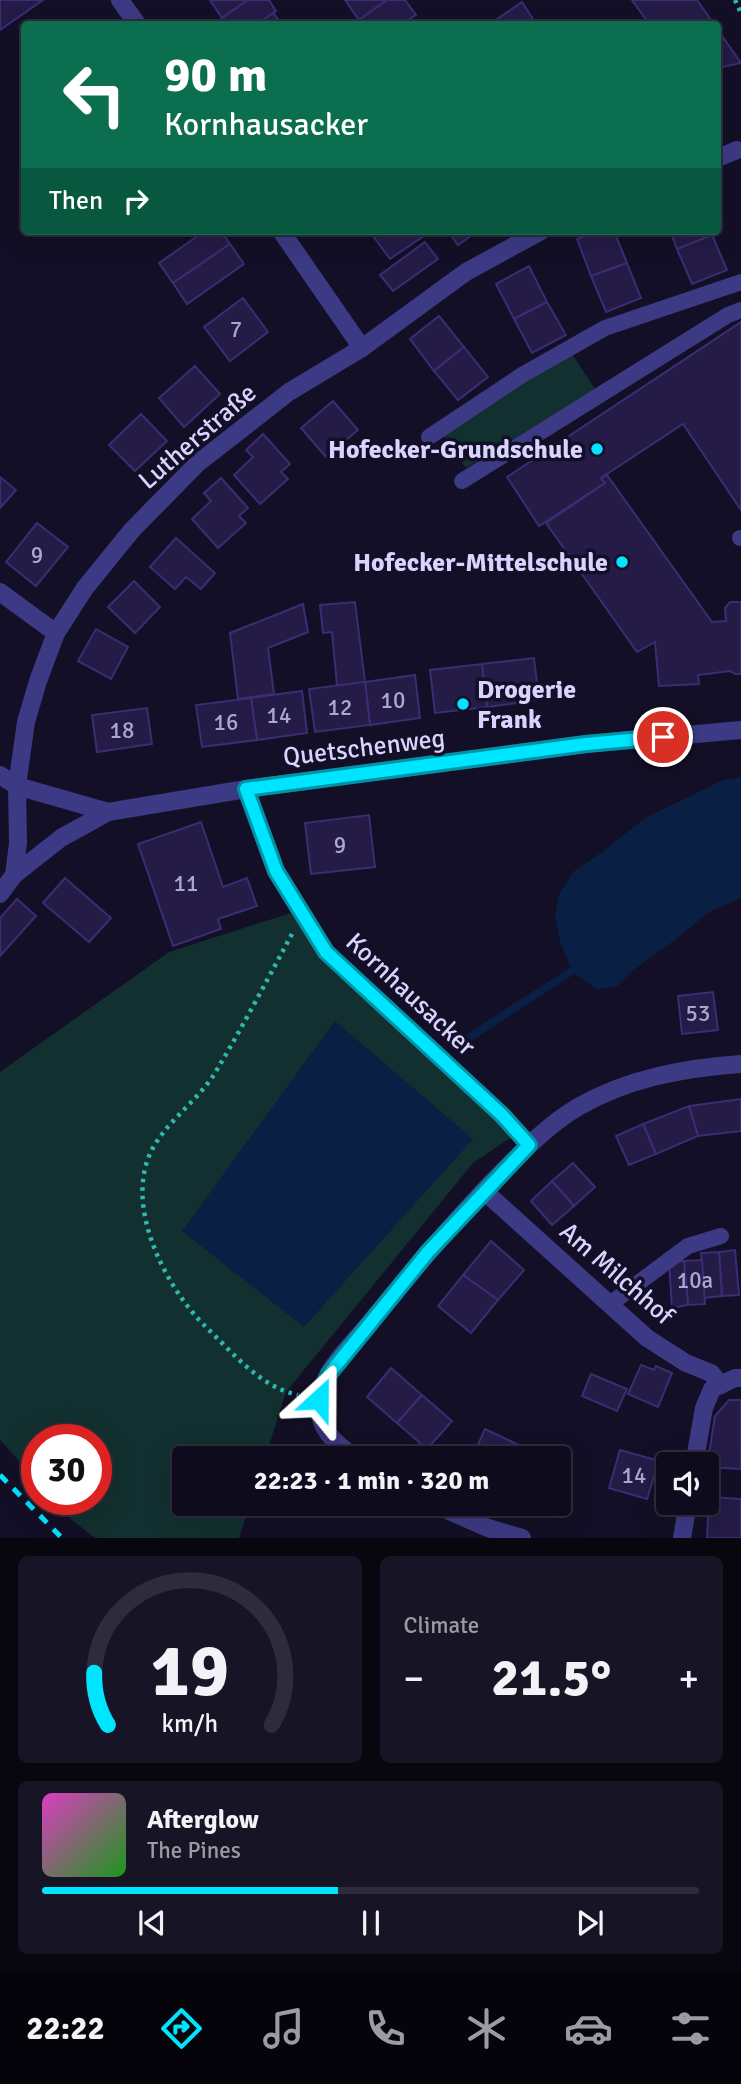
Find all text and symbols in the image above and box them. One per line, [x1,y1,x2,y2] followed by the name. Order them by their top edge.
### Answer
[164,45,267,105] text: 90 m
[49,49,140,140] icon: left
[164,105,368,144] text: Kornhausacker
[117,182,155,220] icon: right
[49,185,103,217] text: Then
[230,315,242,344] house number: 7
[132,377,263,497] street label: Lutherstraße
[328,434,583,466] place label: Hofecker-Grundschule
[589,441,605,457] marker: Hofecker-Grundschule
[31,541,43,570] house number: 9
[353,547,608,579] place label: Hofecker-Mittelschule
[614,554,630,570] marker: Hofecker-Mittelschule
[477,674,576,736] place label: Drogerie Frank
[381,686,405,715] house number: 10
[328,693,352,722] house number: 12
[455,696,471,712] marker: Drogerie Frank
[267,701,291,730] house number: 14
[633,707,693,767] pin
[214,708,238,737] house number: 16
[110,716,134,745] house number: 18
[644,718,682,756] icon: arrive
[281,722,447,774] street label: Quetschenweg
[334,831,346,860] house number: 9
[174,869,198,898] house number: 11
[339,927,482,1063] street label: Kornhausacker
[686,999,710,1028] house number: 53
[553,1216,681,1333] street label: Am Milchhof
[677,1266,713,1295] house number: 10a
[282,1362,356,1436] position arrow
[21,1424,112,1515] speed limit sign: 30
[656,1452,719,1515] map controls
[656,1452,719,1515] button: sound
[622,1461,646,1490] house number: 14
[254,1465,489,1497] text: 22:23 · 1 min · 320 m
[404,1611,479,1640] text: Climate
[150,1628,229,1717] text: 19
[491,1646,611,1710] text: 21.5°
[404,1655,424,1702] text: −
[678,1655,699,1702] text: +
[161,1708,218,1739] text: km/h
[147,1804,259,1836] text: Afterglow
[147,1836,241,1865] text: The Pines
[133,1904,171,1942] icon: previous
[352,1904,390,1942] icon: pause
[571,1904,609,1942] icon: next
[157,2004,206,2053] icon: directions
[259,2004,308,2053] icon: music
[361,2004,410,2053] icon: phone
[462,2004,511,2053] icon: climate
[564,2004,613,2053] icon: car
[666,2004,715,2053] icon: filters
[26,2009,105,2048] text: 22:22

